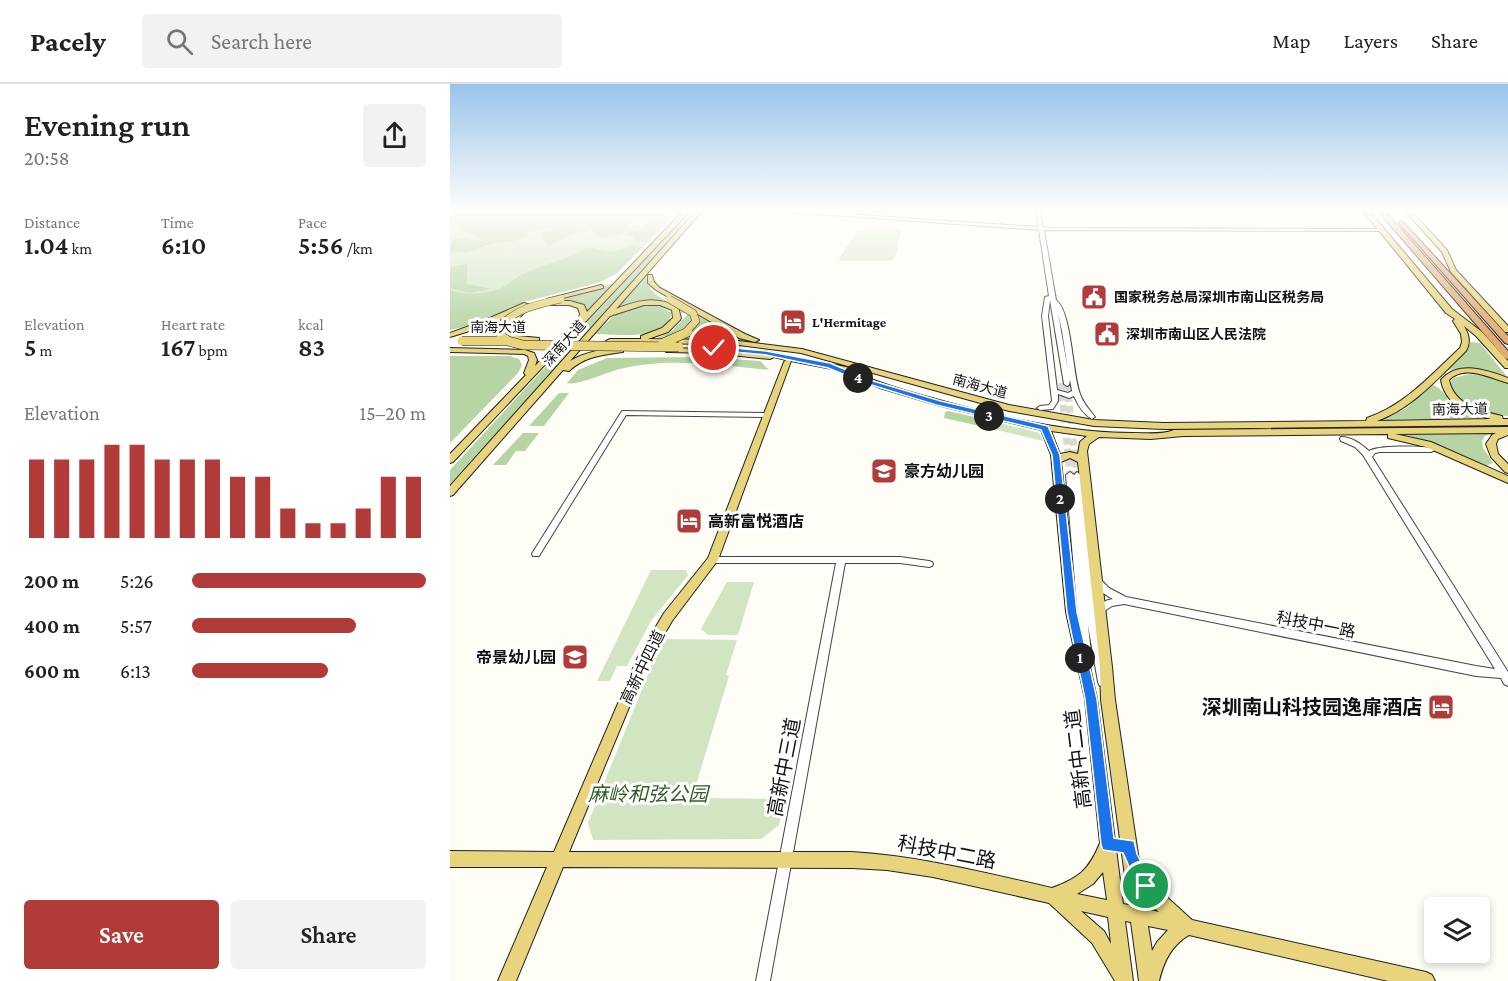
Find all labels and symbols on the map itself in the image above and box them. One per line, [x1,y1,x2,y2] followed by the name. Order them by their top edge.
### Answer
[1079,282,1109,312] public building icon: 国家税务总局深圳市南山区税务局
[1114,289,1324,305] place label: 国家税务总局深圳市南山区税务局
[778,307,808,337] hotel icon: L'Hermitage
[812,314,887,330] place label: L'Hermitage
[539,317,589,369] street label: 深南大道
[470,319,526,335] street label: 南海大道
[1092,319,1122,349] public building icon: 深圳市南山区人民法院
[688,322,739,373] pin
[1126,326,1266,342] place label: 深圳市南山区人民法院
[843,363,873,393] pin: 4
[951,371,1009,401] street label: 南海大道
[974,401,1004,431] pin: 3
[1432,401,1488,417] street label: 南海大道
[869,456,899,486] school or university icon: 豪方幼儿园
[904,462,984,480] place label: 豪方幼儿园
[1045,484,1075,514] pin: 2
[674,506,704,536] hotel icon: 高新富悦酒店
[708,513,804,530] place label: 高新富悦酒店
[1275,609,1357,640] street label: 科技中一路
[617,628,668,707] street label: 高新中四道
[560,642,590,672] school or university icon: 帝景幼儿园
[1065,643,1095,673] pin: 1
[476,648,556,666] place label: 帝景幼儿园
[1426,692,1456,722] hotel icon: 深圳南山科技园逸扉酒店
[1202,696,1422,718] place label: 深圳南山科技园逸扉酒店
[1061,708,1095,810] street label: 高新中二道
[764,716,804,818] street label: 高新中三道
[588,783,711,805] park label: 麻岭和弦公园
[896,832,998,872] street label: 科技中二路
[1120,860,1171,911] pin

